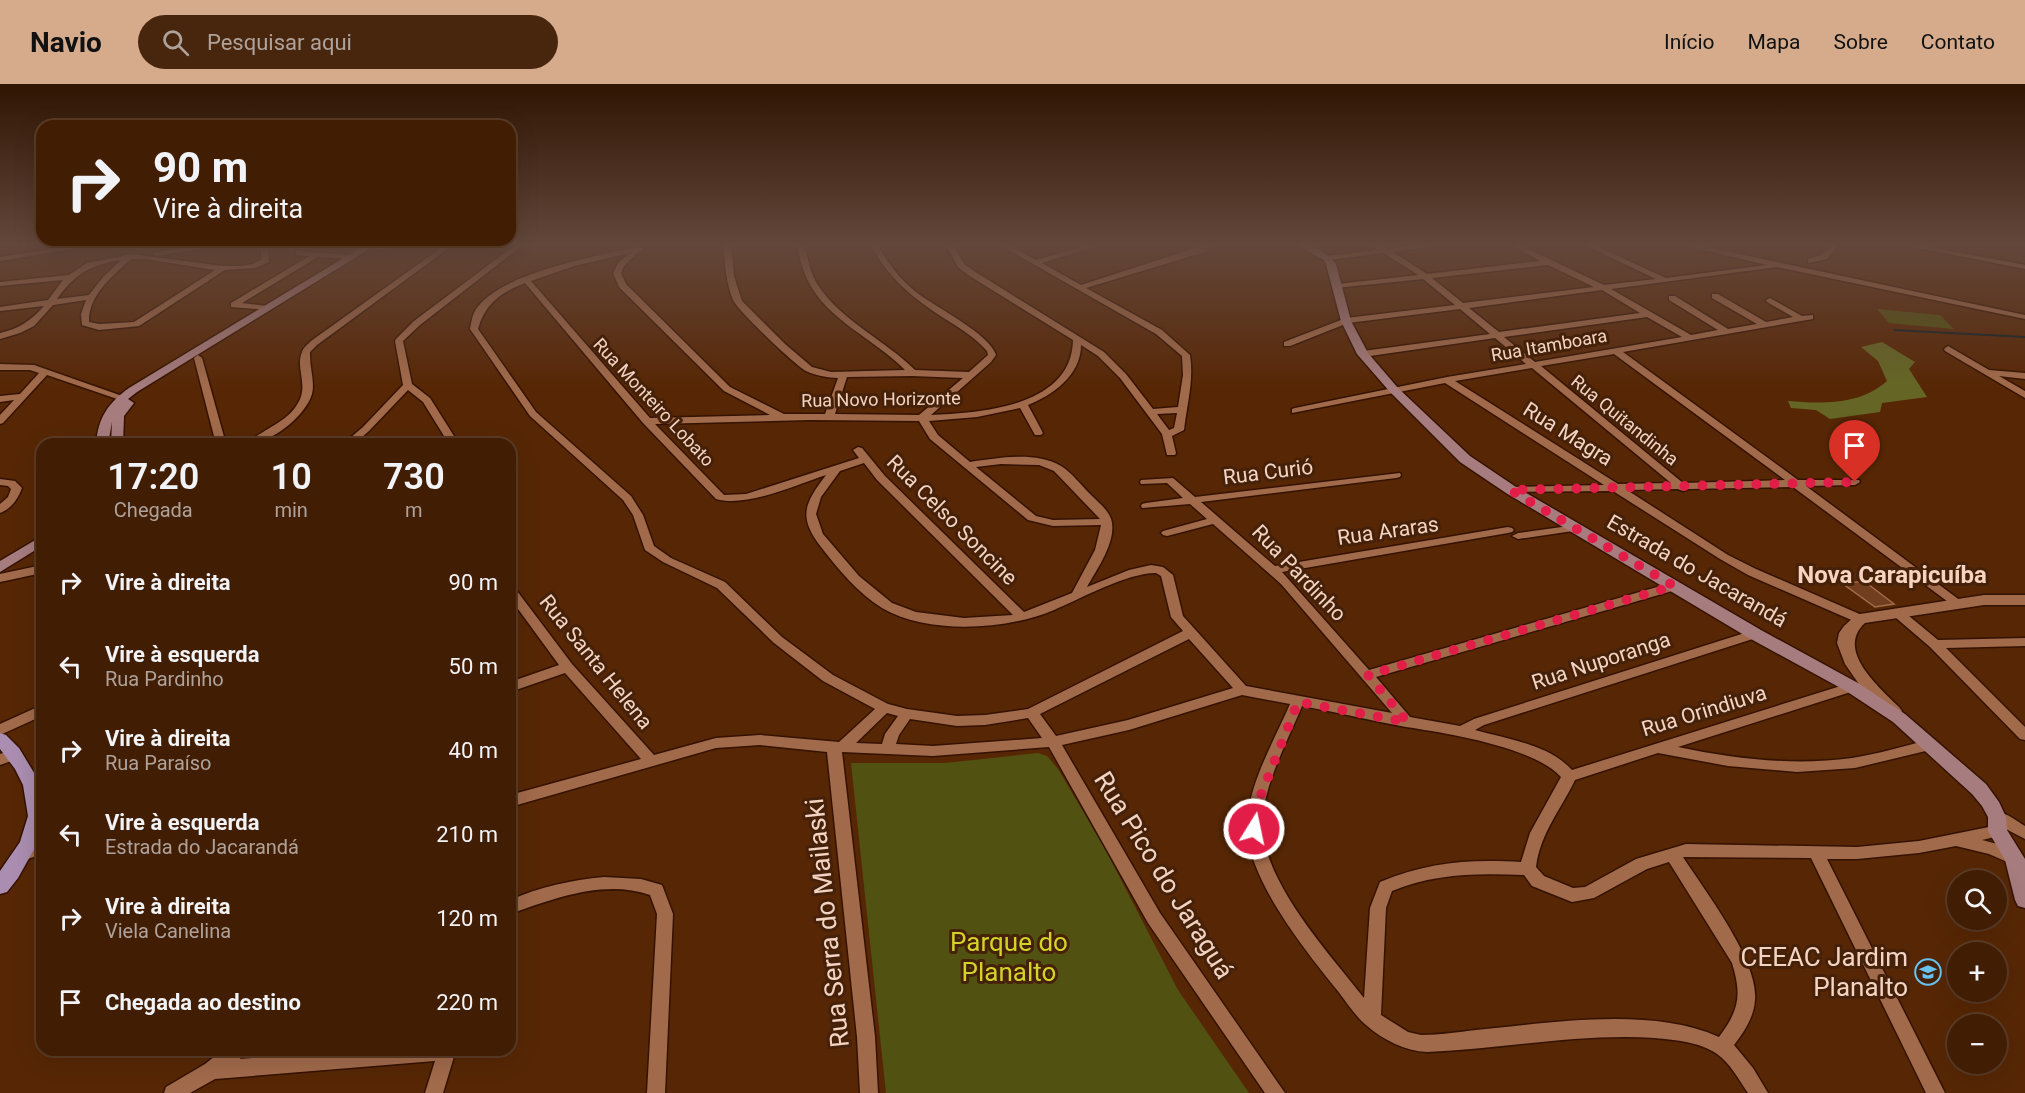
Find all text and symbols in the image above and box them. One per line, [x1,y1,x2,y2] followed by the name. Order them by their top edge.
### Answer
[138,15,558,69] search box
[30,26,102,59] text: Navio
[159,26,192,59] icon: search
[207,30,352,55] text: Pesquisar aqui
[1664,30,1715,54] text: Início
[1748,30,1801,54] text: Mapa
[1834,30,1888,54] text: Sobre
[1921,30,1995,54] text: Contato
[153,143,248,192] text: 90 m
[54,144,132,222] icon: right
[153,193,303,225] text: Vire à direita
[1489,324,1609,366] street label: Rua Itamboara
[589,334,719,470] street label: Rua Monteiro Lobato
[1567,370,1683,470] street label: Rua Quitandinha
[801,387,961,411] street label: Rua Novo Horizonte
[1519,397,1617,471] street label: Rua Magra
[1829,420,1880,482] pin
[1838,429,1871,462] icon: arrive
[882,450,1022,590] street label: Rua Celso Soncine
[1222,455,1314,489] street label: Rua Curió
[107,456,199,498] text: 17:20
[271,456,312,498] text: 10
[383,456,445,498] text: 730
[114,498,193,522] text: Chegada
[274,498,308,522] text: min
[405,498,423,522] text: m
[1603,510,1791,632] street label: Estrada do Jacarandá
[1336,512,1440,550] street label: Rua Araras
[1247,520,1351,626] street label: Rua Pardinho
[1797,561,1987,589] district label: Nova Carapicuíba
[54,566,87,599] icon: right
[105,570,231,595] text: Vire à direita
[449,570,498,595] text: 90 m
[535,590,657,734] street label: Rua Santa Helena
[1529,627,1673,695] street label: Rua Nuporanga
[105,642,259,667] text: Vire à esquerda
[54,650,87,683] icon: left
[449,654,498,679] text: 50 m
[105,667,224,691] text: Rua Pardinho
[1639,681,1769,741] street label: Rua Orindiuva
[105,726,231,751] text: Vire à direita
[54,734,87,767] icon: right
[449,738,498,763] text: 40 m
[105,751,212,775] text: Rua Paraíso
[1088,766,1240,984] street label: Rua Pico do Jaraguá
[799,797,855,1049] street label: Rua Serra do Mailaski
[1222,797,1286,861] position arrow
[105,810,259,835] text: Vire à esquerda
[54,818,87,851] icon: left
[436,822,498,847] text: 210 m
[105,835,299,859] text: Estrada do Jacarandá
[1947,870,2007,1074] map controls
[1947,870,2007,930] button: search
[105,894,231,919] text: Vire à direita
[54,902,87,935] icon: right
[436,906,498,931] text: 120 m
[105,919,231,943] text: Viela Canelina
[950,927,1068,987] park label: Parque do Planalto
[1740,942,1908,1002] place label: CEEAC Jardim Planalto
[1947,942,2007,1002] button: +
[1913,957,1943,987] school or university icon: CEEAC Jardim Planalto
[54,986,87,1019] icon: arrive
[105,990,301,1015] text: Chegada ao destino
[436,990,498,1015] text: 220 m
[1947,1014,2007,1074] button: −

